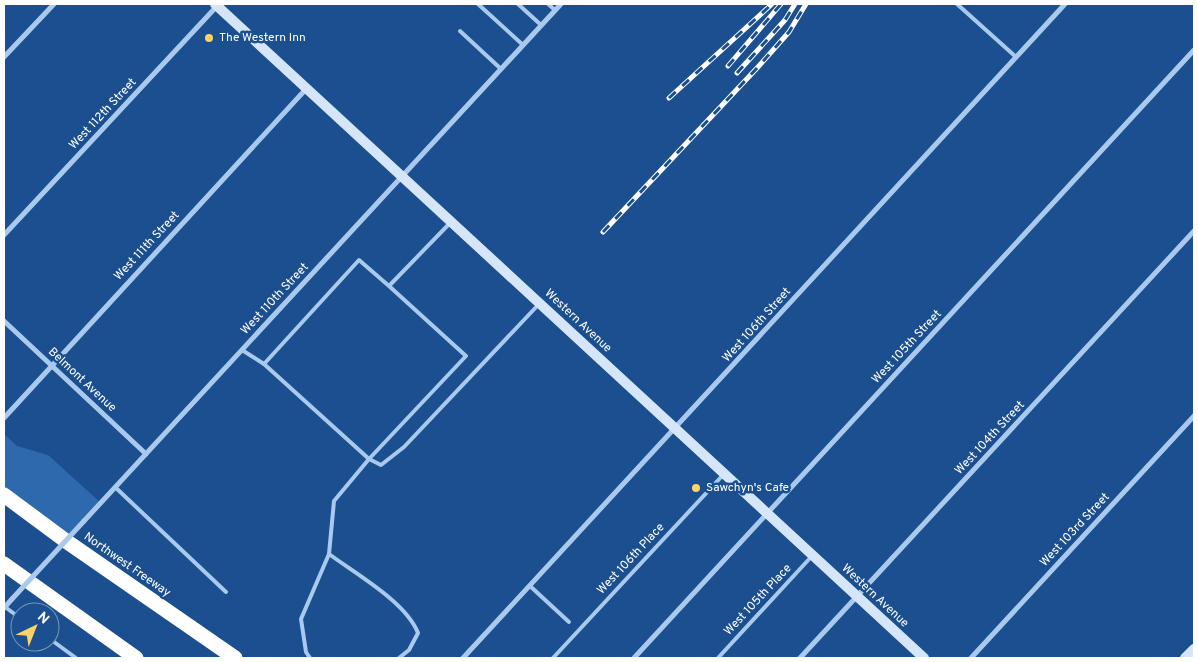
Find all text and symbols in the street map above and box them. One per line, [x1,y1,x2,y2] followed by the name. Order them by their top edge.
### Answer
[219,30,306,46] place label: The Western Inn
[203,32,215,44] marker: The Western Inn
[66,75,140,153] street label: West 112th Street
[111,208,183,284] street label: West 111th Street
[238,260,312,338] street label: West 110th Street
[719,284,795,366] street label: West 106th Street
[541,286,615,356] street label: Western Avenue
[869,307,945,387] street label: West 105th Street
[44,344,120,416] street label: Belmont Avenue
[952,398,1028,478] street label: West 104th Street
[706,480,789,496] place label: Sawchyn's Cafe
[690,482,702,494] marker: Sawchyn's Cafe
[1037,490,1113,570] street label: West 103rd Street
[594,520,668,598] street label: West 106th Place
[80,529,174,601] street label: Northwest Freeway
[721,561,795,639] street label: West 105th Place
[838,561,912,631] street label: Western Avenue
[10,602,60,652] north arrow
[33,609,52,628] text: N

